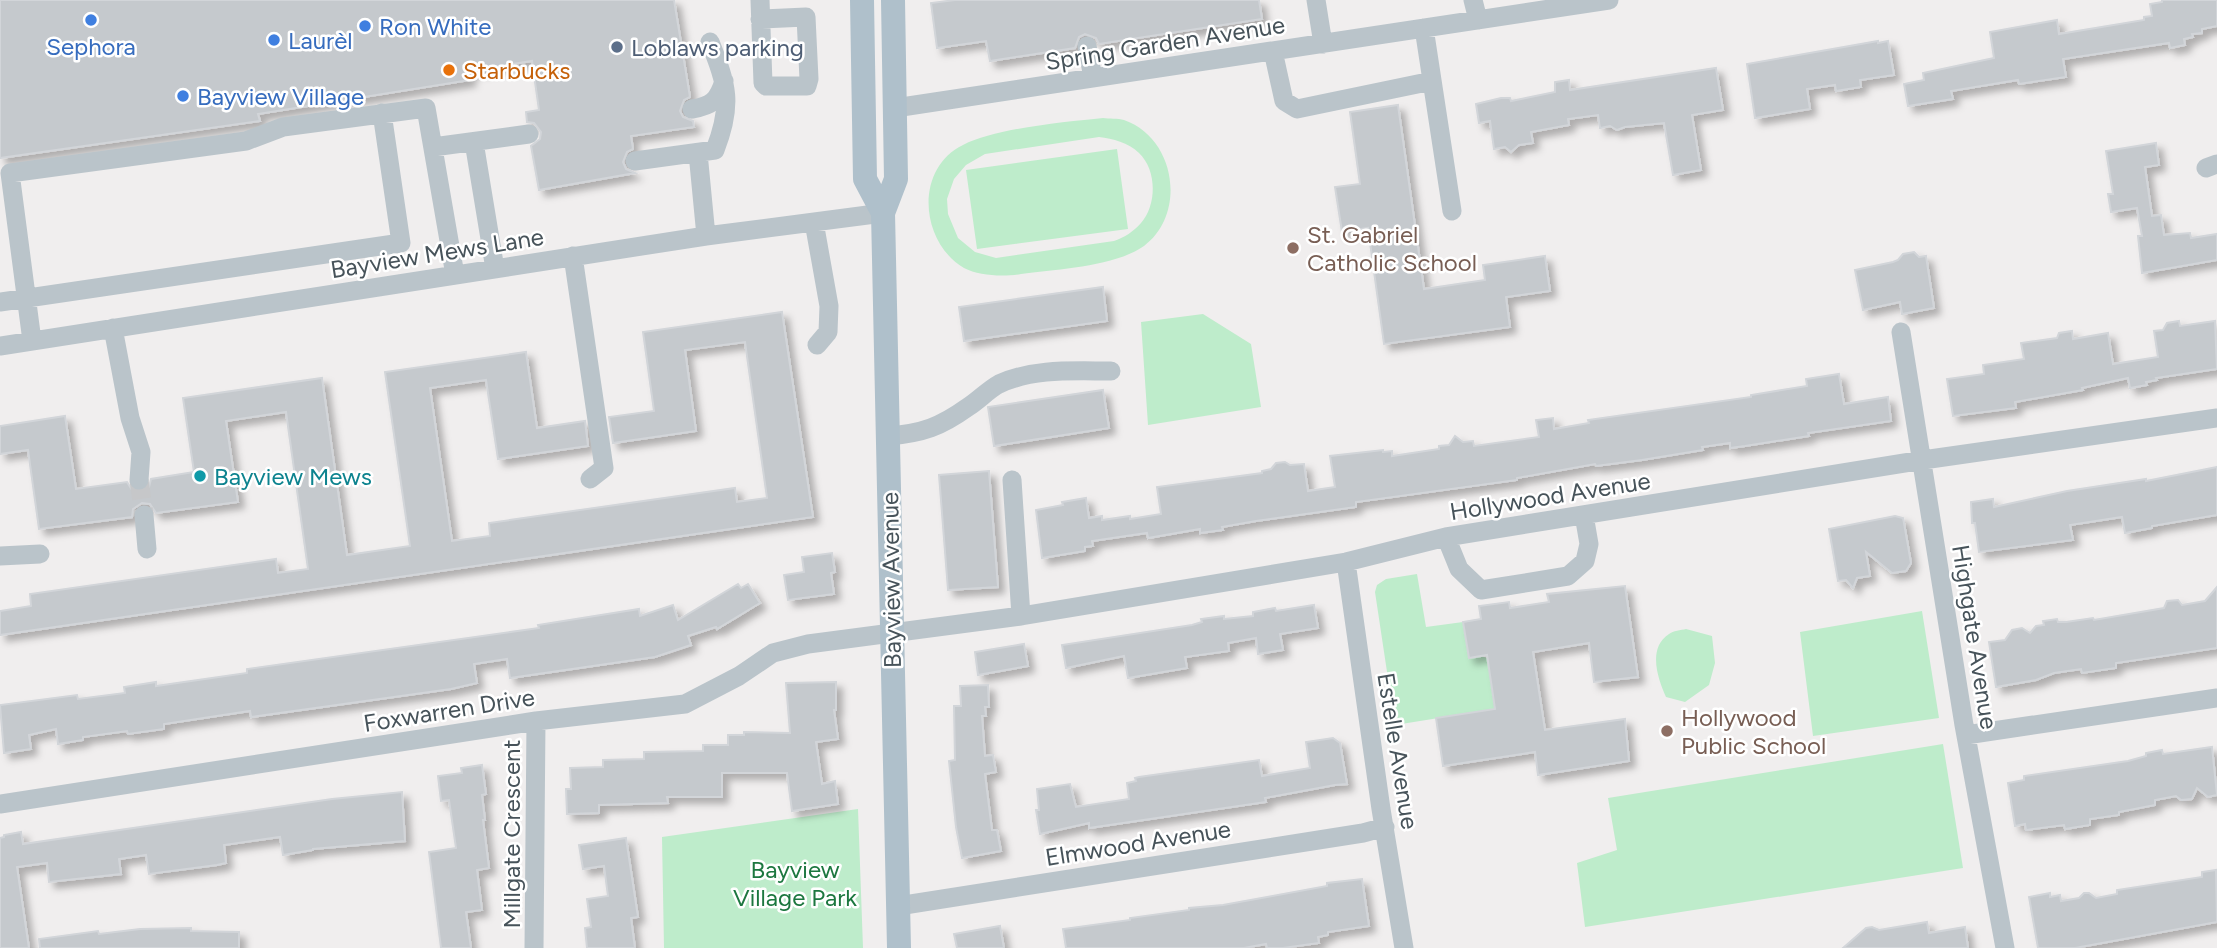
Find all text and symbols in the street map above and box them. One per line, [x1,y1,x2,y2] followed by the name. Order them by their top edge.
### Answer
[1043,10,1287,76] street label: Spring Garden Avenue
[83,12,99,28] marker: Sephora
[379,12,491,41] place label: Ron White
[357,18,373,34] marker: Ron White
[288,26,353,55] place label: Laurèl
[46,32,136,61] place label: Sephora
[266,32,282,48] marker: Laurèl
[631,33,804,62] place label: Loblaws parking
[609,39,625,55] marker: Loblaws parking
[463,56,570,85] place label: Starbucks
[441,62,457,78] marker: Starbucks
[197,82,364,111] place label: Bayview Village
[175,88,191,104] marker: Bayview Village
[1307,220,1477,277] place label: St. Gabriel Catholic School
[328,222,546,284] street label: Bayview Mews Lane
[1285,240,1301,256] marker: St. Gabriel Catholic School
[214,462,372,491] place label: Bayview Mews
[1448,466,1652,526] street label: Hollywood Avenue
[192,468,208,484] marker: Bayview Mews
[875,492,907,668] street label: Bayview Avenue
[1946,543,2004,731] street label: Highgate Avenue
[1371,671,1425,831] street label: Estelle Avenue
[361,682,537,738] street label: Foxwarren Drive
[1681,703,1826,760] place label: Hollywood Public School
[1659,723,1675,739] marker: Hollywood Public School
[497,739,526,929] street label: Millgate Crescent
[1043,814,1233,872] street label: Elmwood Avenue
[733,855,857,912] park label: Bayview Village Park

